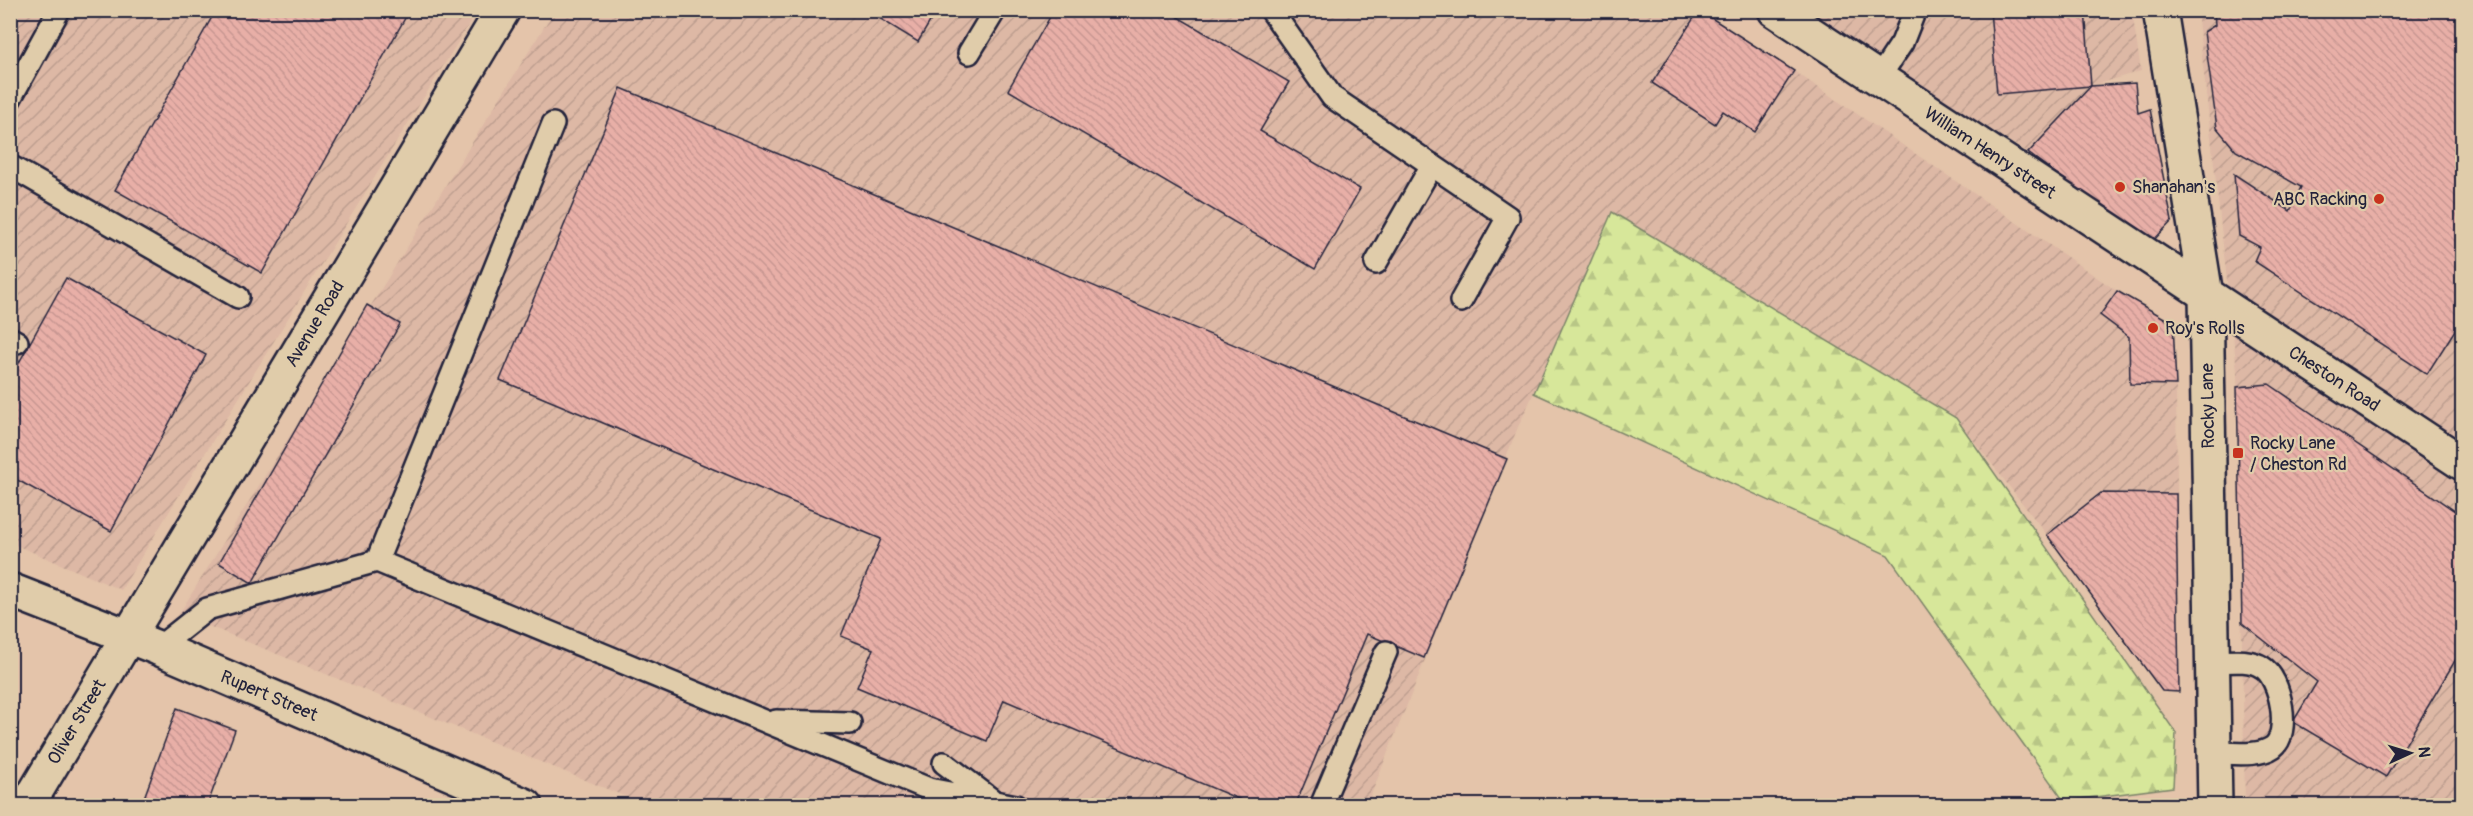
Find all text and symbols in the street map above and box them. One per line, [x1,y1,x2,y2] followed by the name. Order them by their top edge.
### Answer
[1920,102,2061,205] street label: William Henry street
[2132,176,2215,199] place label: Shanahan's
[2113,180,2127,194] marker: Shanahan's
[2273,188,2367,211] place label: ABC Racking
[2372,192,2386,206] marker: ABC Racking
[280,277,350,371] street label: Avenue Road
[2165,317,2245,340] place label: Roy's Rolls
[2146,321,2160,335] marker: Roy's Rolls
[2284,341,2384,417] street label: Cheston Road
[2196,363,2220,449] street label: Rocky Lane
[2250,432,2347,476] place label: Rocky Lane / Cheston Rd
[2231,446,2245,460] marker: Rocky Lane / Cheston Rd
[217,665,322,727] street label: Rupert Street
[43,674,112,769] street label: Oliver Street
[2380,723,2440,783] north arrow
[2414,746,2434,758] text: N

